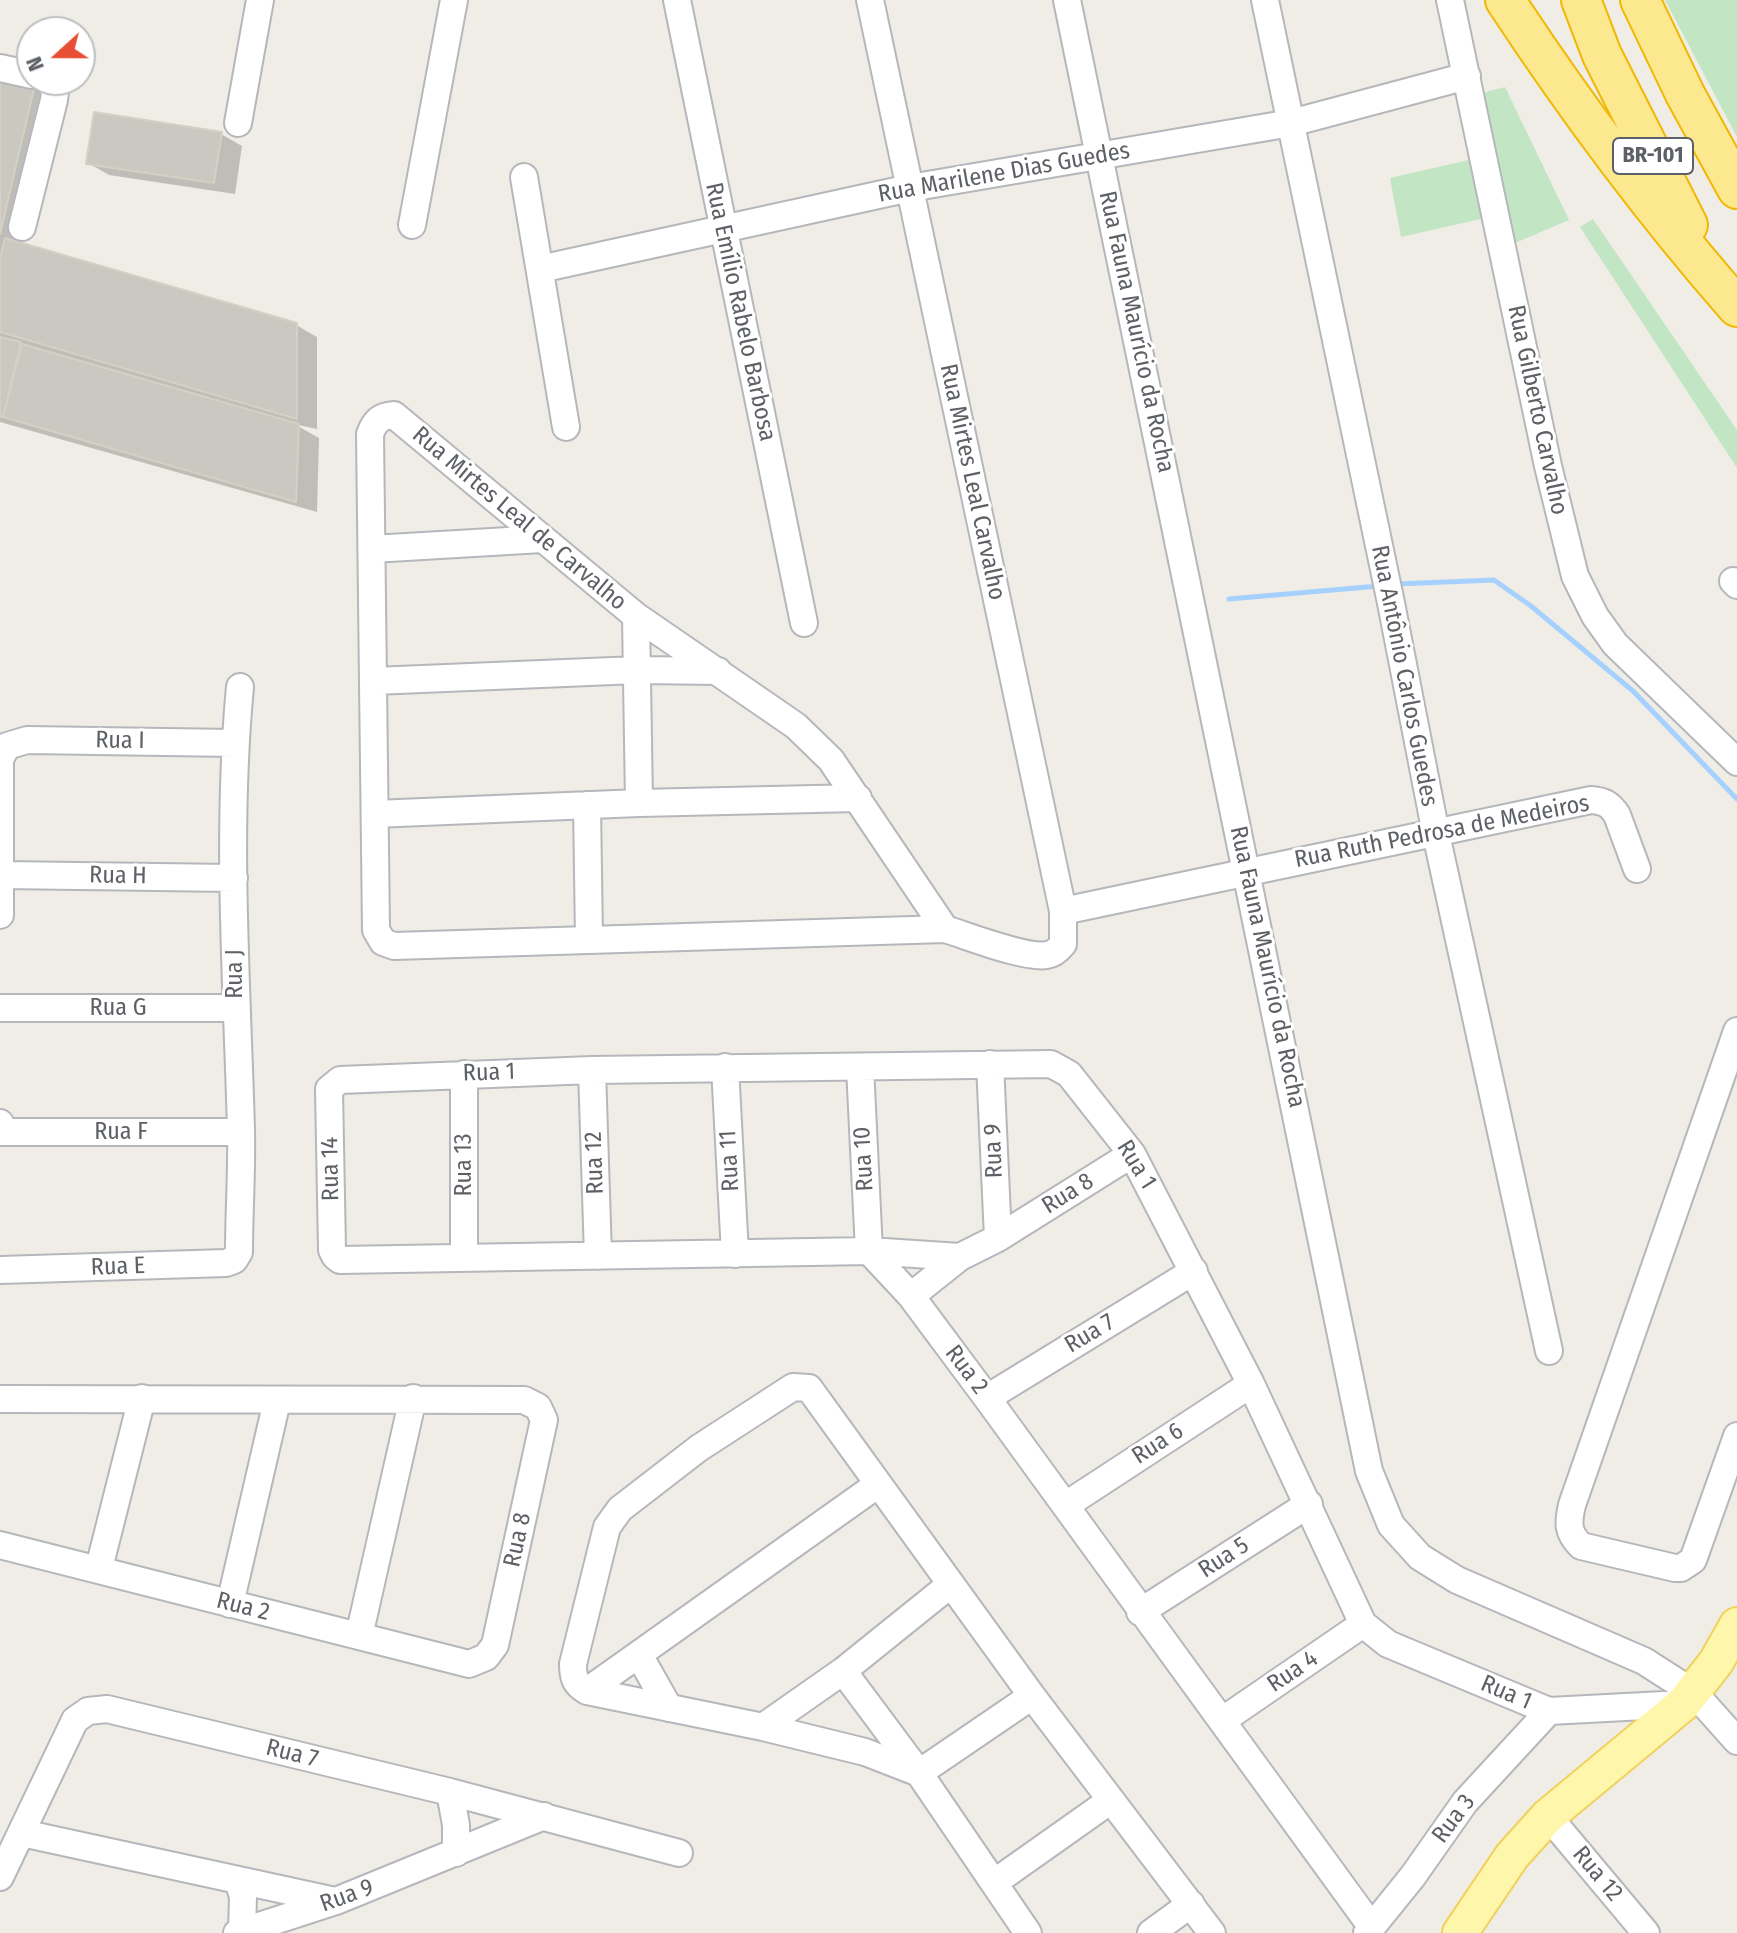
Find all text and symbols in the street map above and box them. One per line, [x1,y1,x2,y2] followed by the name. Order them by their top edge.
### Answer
[16,16,96,96] north arrow
[20,53,50,75] text: N
[876,137,1132,209] street label: Rua Marilene Dias Guedes
[1613,138,1693,174] road number: BR-101
[699,180,781,444] street label: Rua Emílio Rabelo Barbosa
[1092,189,1180,475] street label: Rua Fauna Maurício da Rocha
[1501,303,1573,517] street label: Rua Gilberto Carvalho
[933,361,1011,603] street label: Rua Mirtes Leal Carvalho
[406,421,632,617] street label: Rua Mirtes Leal de Carvalho
[1365,543,1443,809] street label: Rua Antônio Carlos Guedes
[95,726,145,756] street label: Rua I
[1292,789,1592,875] street label: Rua Ruth Pedrosa de Medeiros
[1223,824,1311,1110] street label: Rua Fauna Maurício da Rocha
[89,861,147,891] street label: Rua H
[221,949,249,999] street label: Rua J
[90,994,146,1022] street label: Rua G
[462,1058,516,1088] street label: Rua 1
[94,1118,148,1146] street label: Rua F
[979,1123,1009,1179] street label: Rua 9
[848,1126,880,1192] street label: Rua 10
[714,1130,746,1192] street label: Rua 11
[580,1131,610,1195] street label: Rua 12
[450,1133,478,1197] street label: Rua 13
[1110,1135,1162,1195] street label: Rua 1
[316,1137,346,1201] street label: Rua 14
[1037,1167,1099,1221] street label: Rua 8
[90,1252,146,1282] street label: Rua E
[1060,1308,1120,1360] street label: Rua 7
[938,1340,994,1400] street label: Rua 2
[1127,1417,1189,1471] street label: Rua 6
[498,1510,538,1570] street label: Rua 8
[1193,1531,1255,1585] street label: Rua 5
[214,1587,272,1627] street label: Rua 2
[1262,1645,1324,1699] street label: Rua 4
[1476,1670,1536,1716] street label: Rua 1
[263,1734,321,1774] street label: Rua 7
[1426,1789,1482,1849] street label: Rua 3
[1566,1841,1628,1907] street label: Rua 12
[316,1873,378,1919] street label: Rua 9

